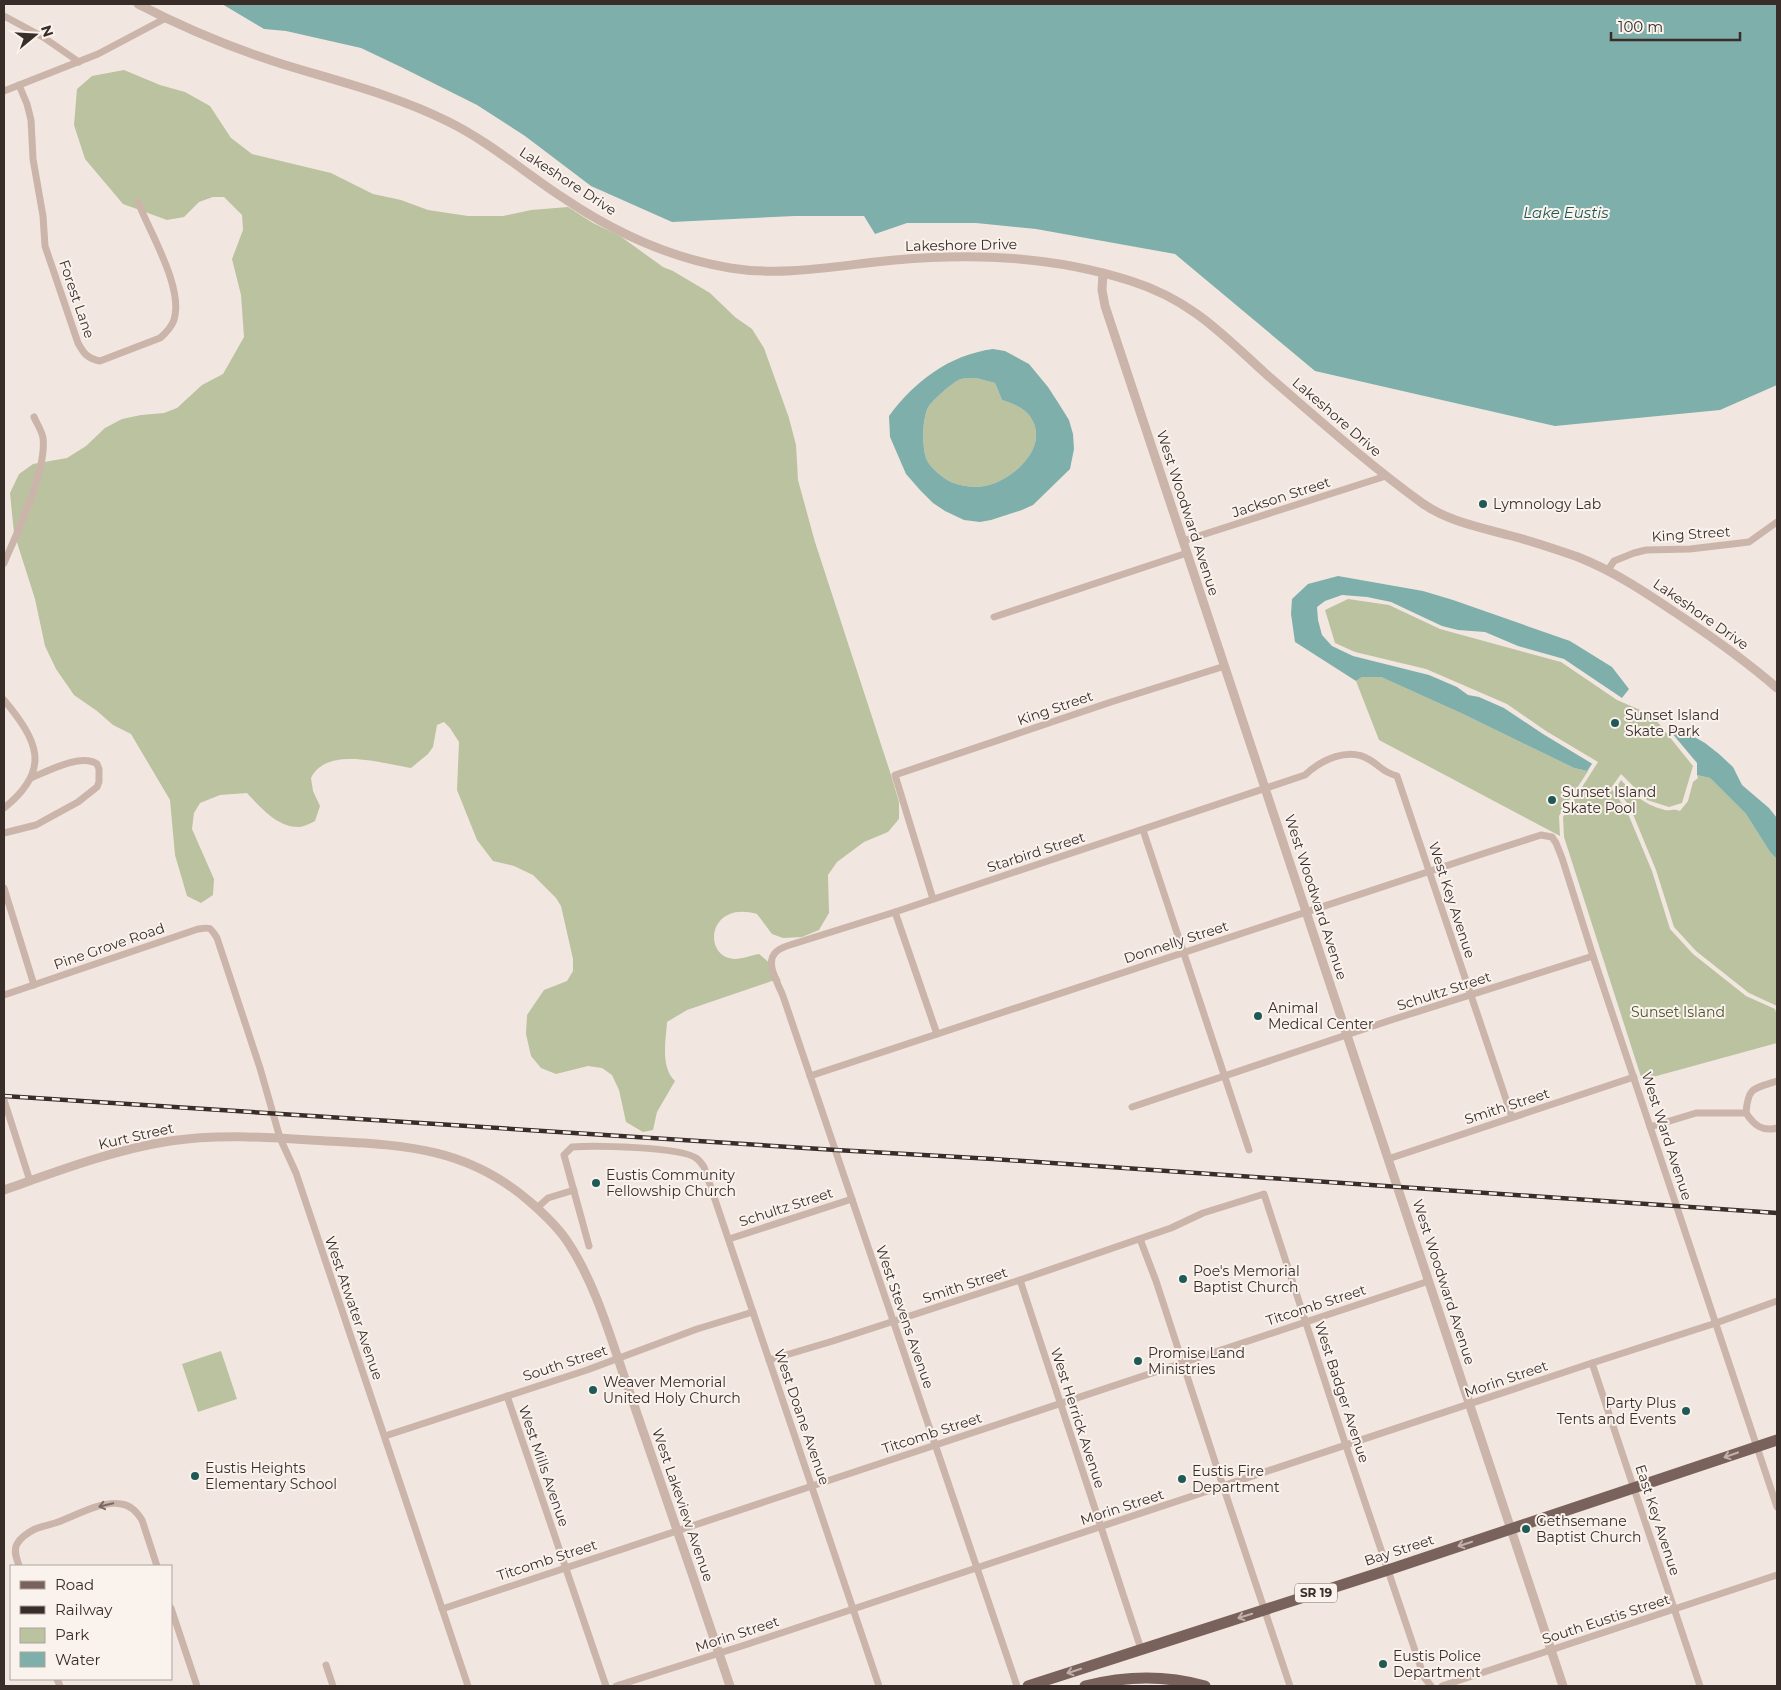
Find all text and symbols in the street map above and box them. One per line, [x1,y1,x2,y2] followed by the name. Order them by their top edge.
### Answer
[10,10,60,60] north arrow
[1611,10,1740,42] scale bar
[1618,17,1663,36] text: 100 m
[37,23,58,39] text: N
[516,143,620,219] street label: Lakeshore Drive
[1523,203,1609,222] water label: Lake Eustis
[905,235,1017,255] street label: Lakeshore Drive
[55,257,99,341] street label: Forest Lane
[1289,373,1385,461] street label: Lakeshore Drive
[1153,428,1223,598] street label: West Woodward Avenue
[1229,473,1333,522] street label: Jackson Street
[1493,495,1601,513] place label: Lymnology Lab
[1477,498,1489,510] marker: Lymnology Lab
[1651,522,1731,546] street label: King Street
[1650,574,1752,654] street label: Lakeshore Drive
[1015,687,1095,729] street label: King Street
[1625,706,1719,740] place label: Sunset Island Skate Park
[1609,717,1621,729] marker: Sunset Island Skate Park
[1562,783,1656,817] place label: Sunset Island Skate Pool
[1546,794,1558,806] marker: Sunset Island Skate Pool
[1281,812,1351,982] street label: West Woodward Avenue
[985,828,1088,876] street label: Starbird Street
[1425,839,1479,961] street label: West Key Avenue
[1121,917,1231,967] street label: Donnelly Street
[51,919,167,973] street label: Pine Grove Road
[1395,967,1494,1015] street label: Schultz Street
[1268,999,1374,1033] place label: Animal Medical Center
[1631,1003,1725,1021] park label: Sunset Island
[1252,1010,1264,1022] marker: Animal Medical Center
[1638,1070,1696,1202] street label: West Ward Avenue
[1462,1084,1552,1128] street label: Smith Street
[97,1119,176,1153] street label: Kurt Street
[606,1166,736,1200] place label: Eustis Community Fellowship Church
[590,1177,602,1189] marker: Eustis Community Fellowship Church
[737,1183,836,1231] street label: Schultz Street
[1409,1197,1479,1367] street label: West Woodward Avenue
[321,1234,387,1382] street label: West Atwater Avenue
[872,1243,938,1391] street label: West Stevens Avenue
[1193,1262,1300,1296] place label: Poe's Memorial Baptist Church
[920,1263,1010,1307] street label: Smith Street
[1177,1273,1189,1285] marker: Poe's Memorial Baptist Church
[1264,1280,1369,1330] street label: Titcomb Street
[1311,1319,1373,1465] street label: West Badger Avenue
[520,1341,610,1385] street label: South Street
[1148,1344,1245,1378] place label: Promise Land Ministries
[1047,1345,1109,1491] street label: West Herrick Avenue
[770,1347,834,1487] street label: West Doane Avenue
[1132,1355,1144,1367] marker: Promise Land Ministries
[1462,1356,1550,1402] street label: Morin Street
[603,1373,741,1407] place label: Weaver Memorial United Holy Church
[587,1384,599,1396] marker: Weaver Memorial United Holy Church
[1557,1394,1676,1428] place label: Party Plus Tents and Events
[515,1403,573,1529] street label: West Mills Avenue
[1680,1405,1692,1417] marker: Party Plus Tents and Events
[880,1408,985,1458] street label: Titcomb Street
[648,1426,718,1584] street label: West Lakeview Avenue
[1724,1451,1739,1460] one-way arrow
[205,1459,337,1493] place label: Eustis Heights Elementary School
[1192,1462,1280,1496] place label: Eustis Fire Department
[1632,1462,1684,1578] street label: East Key Avenue
[189,1470,201,1482] marker: Eustis Heights Elementary School
[1176,1473,1188,1485] marker: Eustis Fire Department
[1078,1485,1166,1529] street label: Morin Street
[98,1501,114,1510] one-way arrow
[1536,1512,1641,1546] place label: Gethsemane Baptist Church
[1520,1523,1532,1535] marker: Gethsemane Baptist Church
[1362,1530,1436,1570] street label: Bay Street
[495,1535,600,1585] street label: Titcomb Street
[1458,1540,1474,1549] one-way arrow
[10,1565,172,1680] legend
[55,1575,94,1594] text: Road
[1295,1584,1337,1602] road number: SR 19
[1540,1590,1673,1648] street label: South Eustis Street
[55,1600,113,1619] text: Railway
[693,1612,781,1656] street label: Morin Street
[1237,1612,1253,1622] one-way arrow
[55,1625,89,1644] text: Park
[1393,1647,1481,1681] place label: Eustis Police Department
[55,1650,101,1669] text: Water
[1377,1658,1389,1670] marker: Eustis Police Department
[1066,1667,1082,1677] one-way arrow

